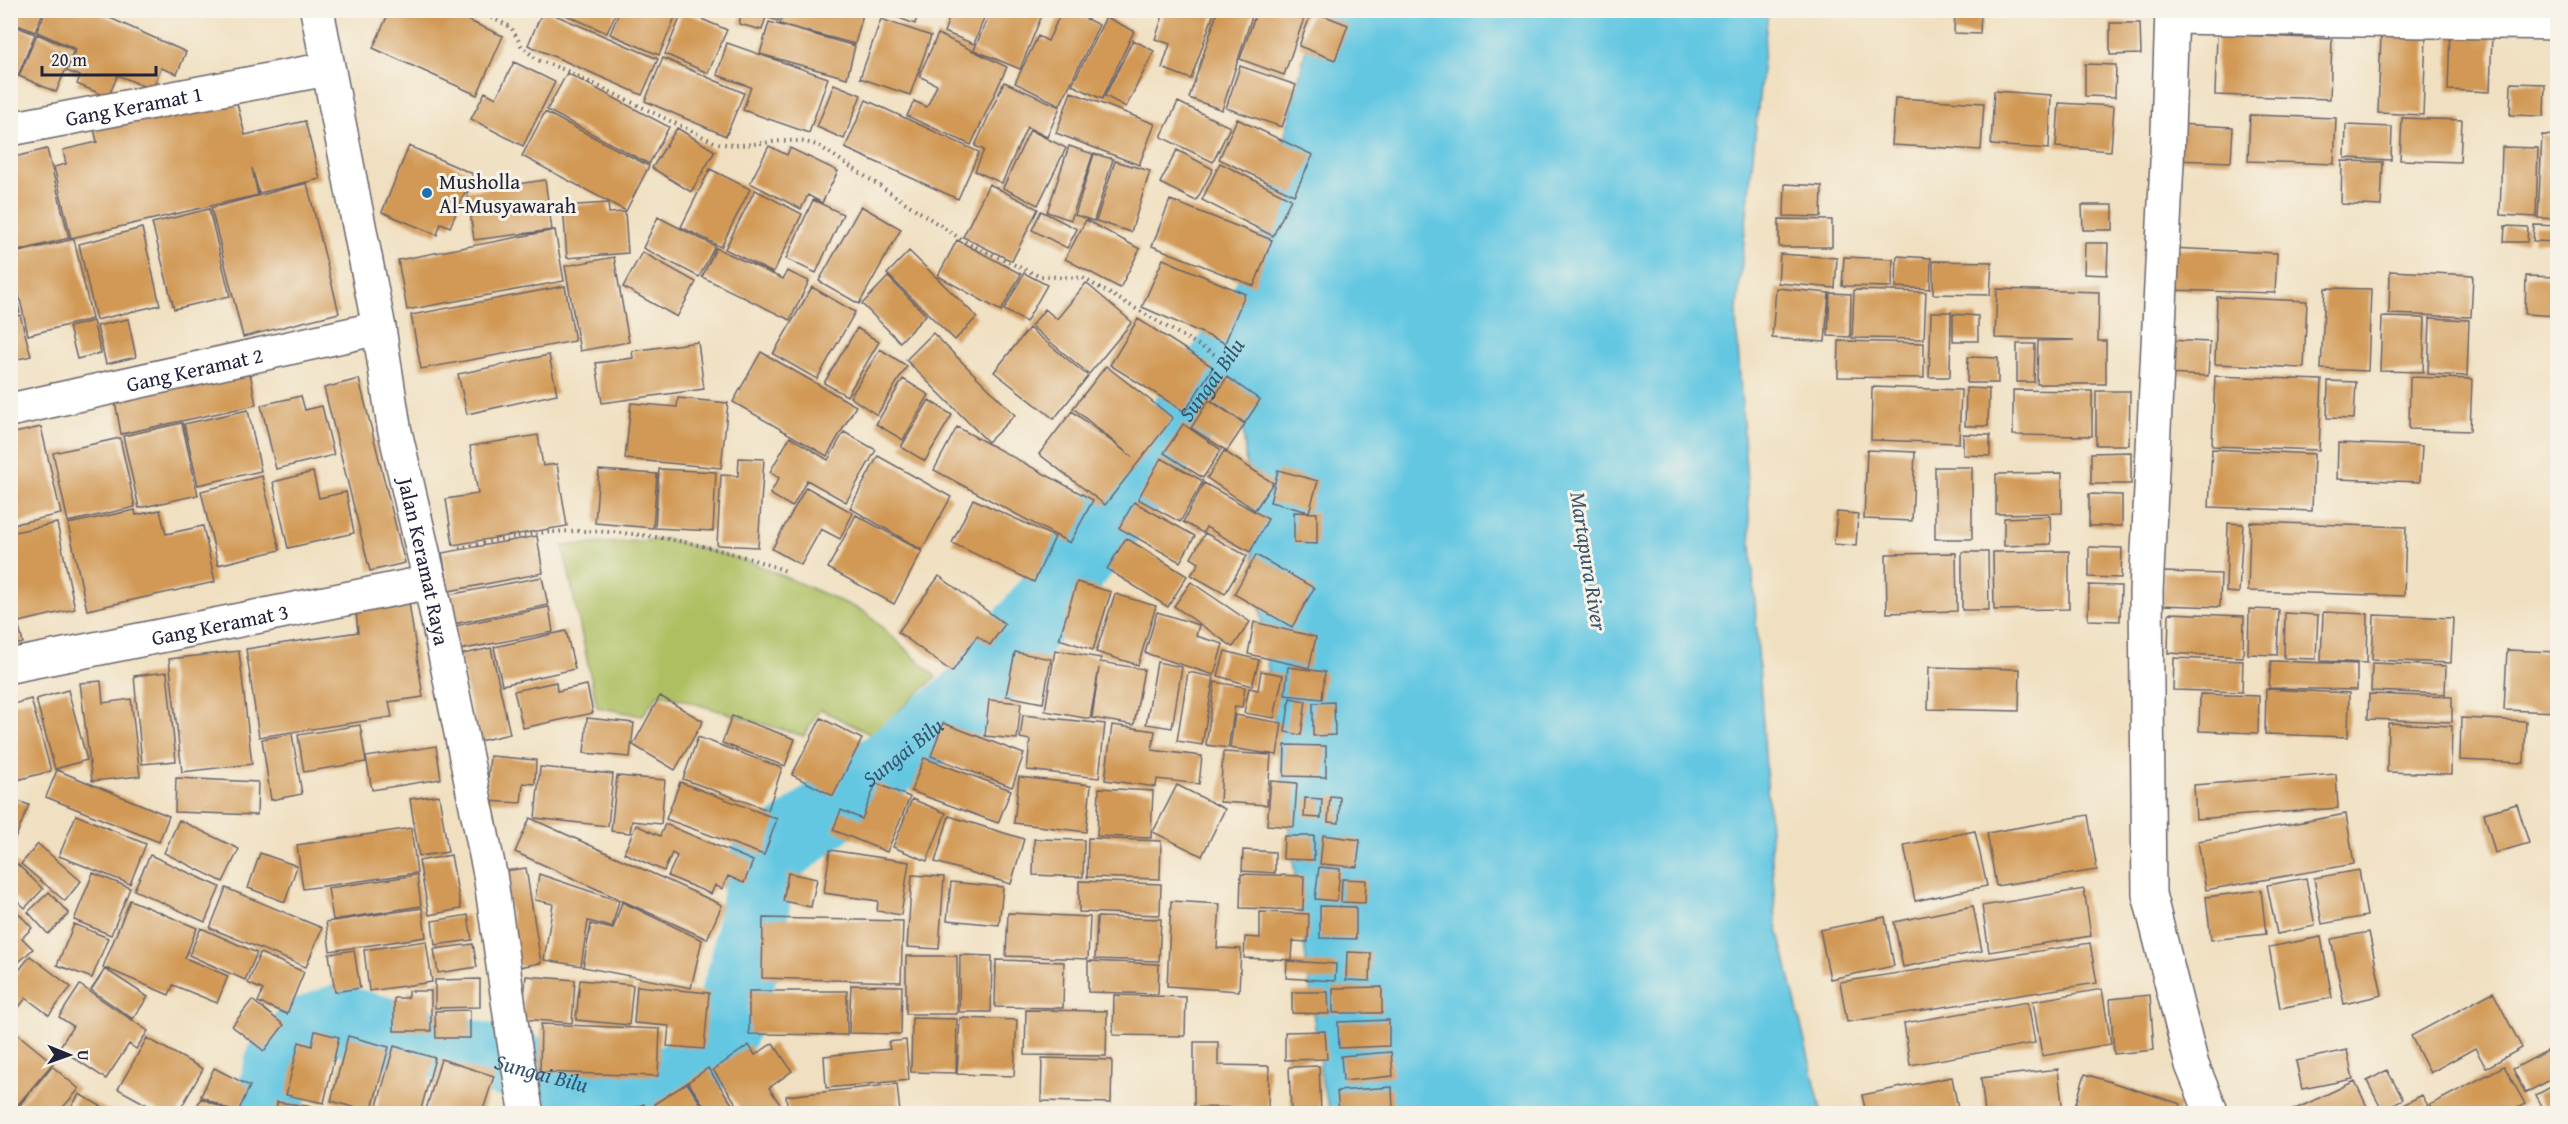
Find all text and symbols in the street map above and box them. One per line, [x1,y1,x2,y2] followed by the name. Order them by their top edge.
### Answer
[42,39,156,77] scale bar
[51,46,87,73] text: 20 m
[63,77,205,134] street label: Gang Keramat 1
[439,166,576,221] place label: Musholla Al-Musyawarah
[420,186,434,200] marker: Musholla Al-Musyawarah
[1170,331,1252,428] water label: Sungai Bilu
[123,339,266,399] street label: Gang Keramat 2
[390,472,458,648] street label: Jalan Keramat Raya
[1562,489,1616,634] water label: Martapura River
[149,595,291,653] street label: Gang Keramat 3
[855,709,950,794] water label: Sungai Bilu
[39,1025,99,1085] north arrow
[491,1045,592,1101] water label: Sungai Bilu
[72,1050,96,1061] text: U

